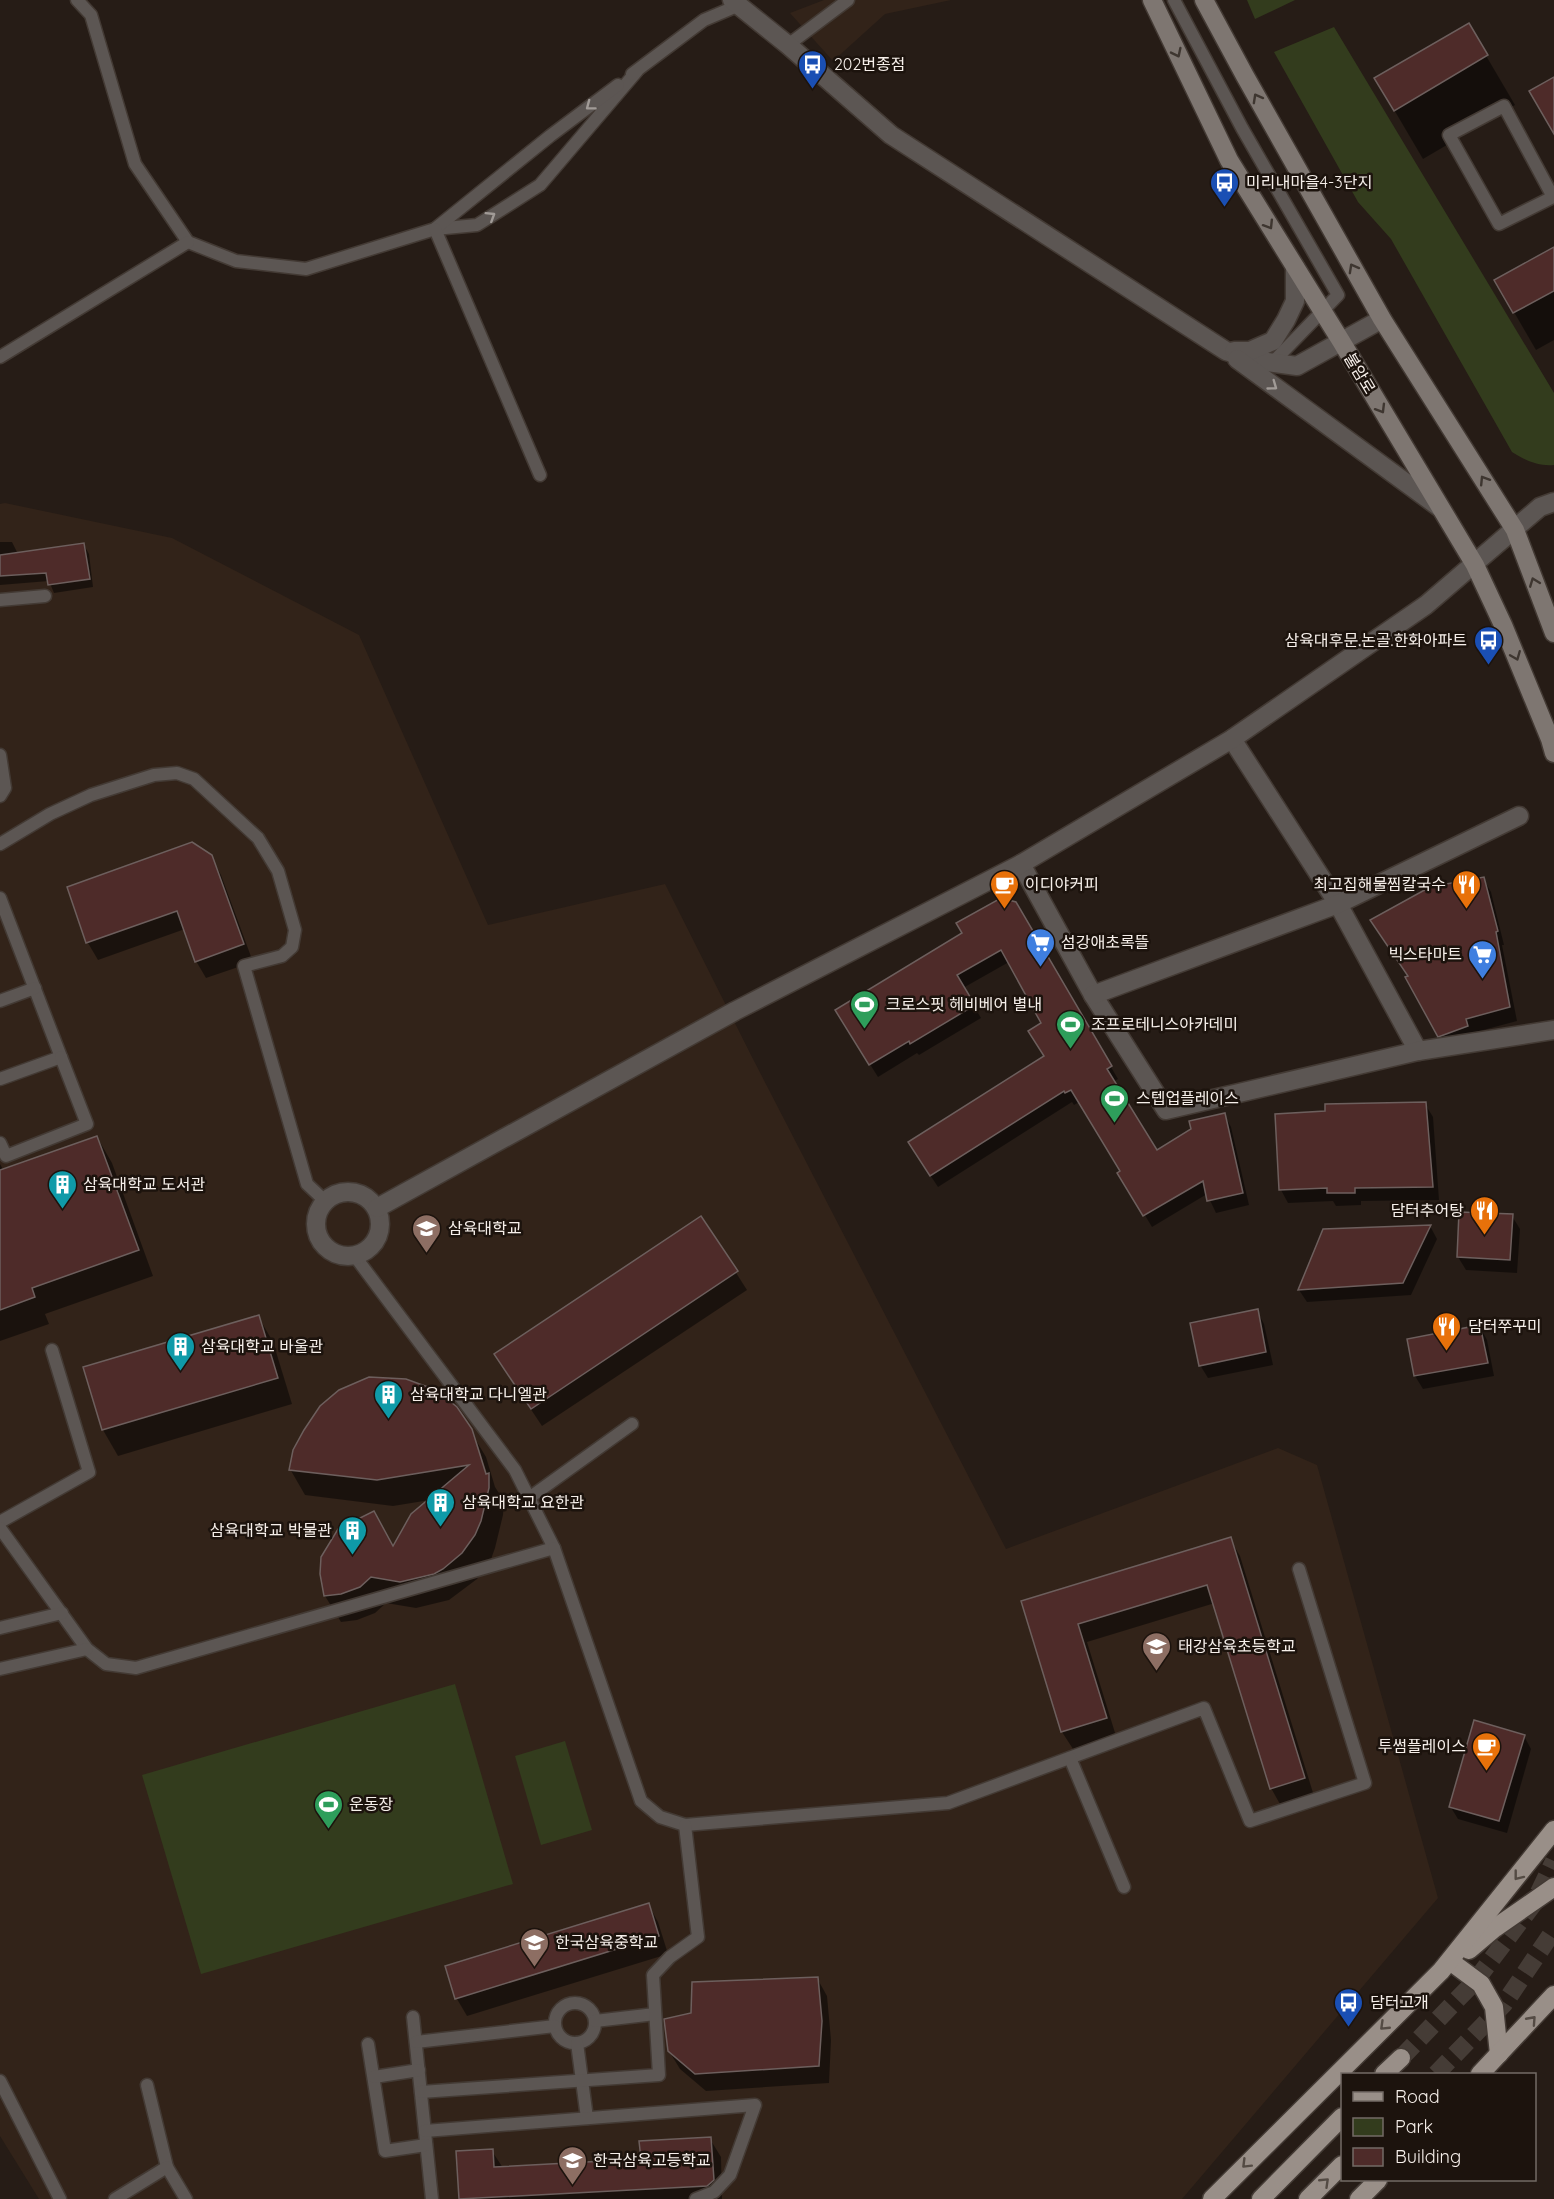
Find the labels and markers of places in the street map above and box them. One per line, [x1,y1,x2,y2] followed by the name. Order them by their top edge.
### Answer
[797,48,829,90] bus stop icon: 202번종점
[834,54,905,74] place label: 202번종점
[1209,166,1241,208] bus stop icon: 미리내마을4-3단지
[1246,172,1372,192] place label: 미리내마을4-3단지
[1472,624,1504,666] bus stop icon: 삼육대후문.논골.한화아파트
[1285,630,1467,650] place label: 삼육대후문.논골.한화아파트
[988,868,1020,910] cafe icon: 이디야커피
[1451,868,1483,910] restaurant icon: 최고집해물찜칼국수
[1025,874,1099,894] place label: 이디야커피
[1314,874,1446,894] place label: 최고집해물찜칼국수
[1024,926,1056,968] supermarket icon: 섬강애초록뜰
[1061,932,1149,952] place label: 섬강애초록뜰
[1467,938,1499,980] supermarket icon: 빅스타마트
[1388,944,1462,964] place label: 빅스타마트
[849,988,881,1030] sports icon: 크로스핏 헤비베어 별내
[886,994,1042,1014] place label: 크로스핏 헤비베어 별내
[1054,1008,1086,1050] sports icon: 조프로테니스아카데미
[1091,1014,1238,1034] place label: 조프로테니스아카데미
[1099,1082,1131,1124] sports icon: 스텝업플레이스
[1136,1088,1239,1108] place label: 스텝업플레이스
[46,1168,78,1210] building icon: 삼육대학교 도서관
[83,1174,205,1194] place label: 삼육대학교 도서관
[1469,1194,1501,1236] restaurant icon: 담터추어탕
[1390,1200,1464,1220] place label: 담터추어탕
[411,1212,443,1254] school or university icon: 삼육대학교
[448,1218,522,1238] place label: 삼육대학교
[1431,1310,1463,1352] restaurant icon: 담터쭈꾸미
[1468,1316,1542,1336] place label: 담터쭈꾸미
[164,1330,196,1372] building icon: 삼육대학교 바울관
[201,1336,323,1356] place label: 삼육대학교 바울관
[373,1378,405,1420] building icon: 삼육대학교 다니엘관
[410,1384,547,1404] place label: 삼육대학교 다니엘관
[425,1486,457,1528] building icon: 삼육대학교 요한관
[462,1492,584,1512] place label: 삼육대학교 요한관
[337,1514,369,1556] building icon: 삼육대학교 박물관
[210,1520,332,1540] place label: 삼육대학교 박물관
[1141,1630,1173,1672] school or university icon: 태강삼육초등학교
[1178,1636,1296,1656] place label: 태강삼육초등학교
[1471,1730,1503,1772] cafe icon: 투썸플레이스
[1378,1736,1466,1756] place label: 투썸플레이스
[312,1788,344,1830] sports icon: 운동장
[349,1794,393,1814] place label: 운동장
[518,1926,550,1968] school or university icon: 한국삼육중학교
[555,1932,658,1952] place label: 한국삼육중학교
[1333,1986,1365,2028] bus stop icon: 담터고개
[1370,1992,1429,2012] place label: 담터고개
[556,2144,588,2186] school or university icon: 한국삼육고등학교
[593,2150,711,2170] place label: 한국삼육고등학교

